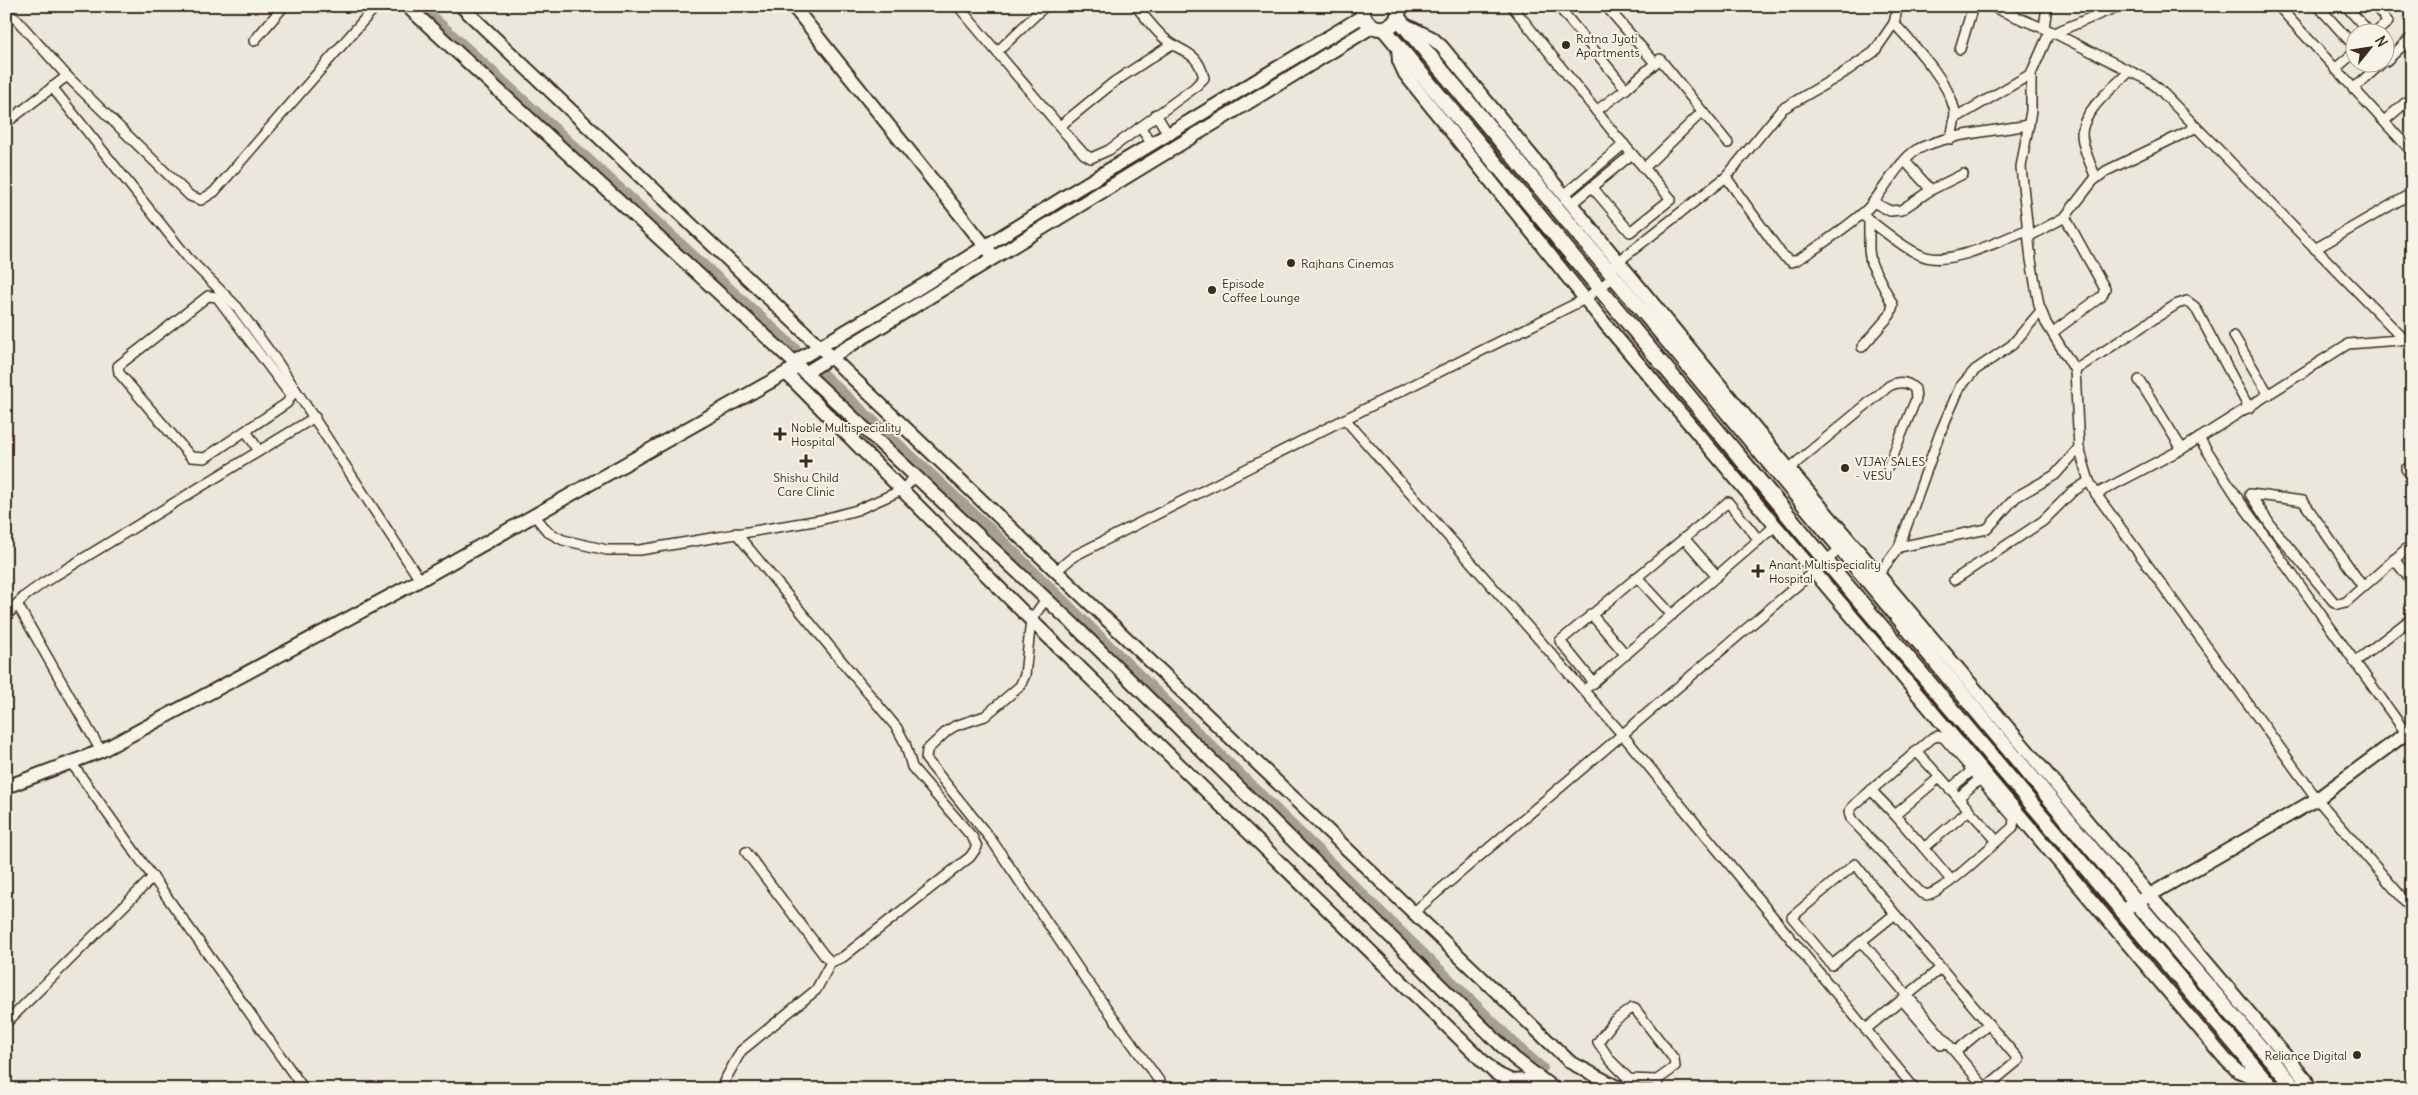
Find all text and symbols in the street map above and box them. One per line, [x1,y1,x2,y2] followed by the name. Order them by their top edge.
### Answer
[2346,22,2396,72] north arrow
[1576,31,1640,60] place label: Ratna Jyoti Apartments
[2371,33,2391,50] text: N
[1560,39,1572,51] marker: Ratna Jyoti Apartments
[1301,256,1394,271] place label: Rajhans Cinemas
[1285,257,1297,269] marker: Rajhans Cinemas
[1222,276,1300,305] place label: Episode Coffee Lounge
[1206,284,1218,296] marker: Episode Coffee Lounge
[791,420,901,449] place label: Noble Multispeciality Hospital
[773,427,787,441] marker: Noble Multispeciality Hospital
[799,454,813,468] marker: Shishu Child Care Clinic
[1855,454,1926,483] place label: VIJAY SALES - VESU
[1839,462,1851,474] marker: VIJAY SALES - VESU
[773,470,839,499] place label: Shishu Child Care Clinic
[1769,557,1881,586] place label: Anant Multispeciality Hospital
[1751,564,1765,578] marker: Anant Multispeciality Hospital
[2265,1048,2347,1063] place label: Reliance Digital
[2351,1049,2363,1061] marker: Reliance Digital

